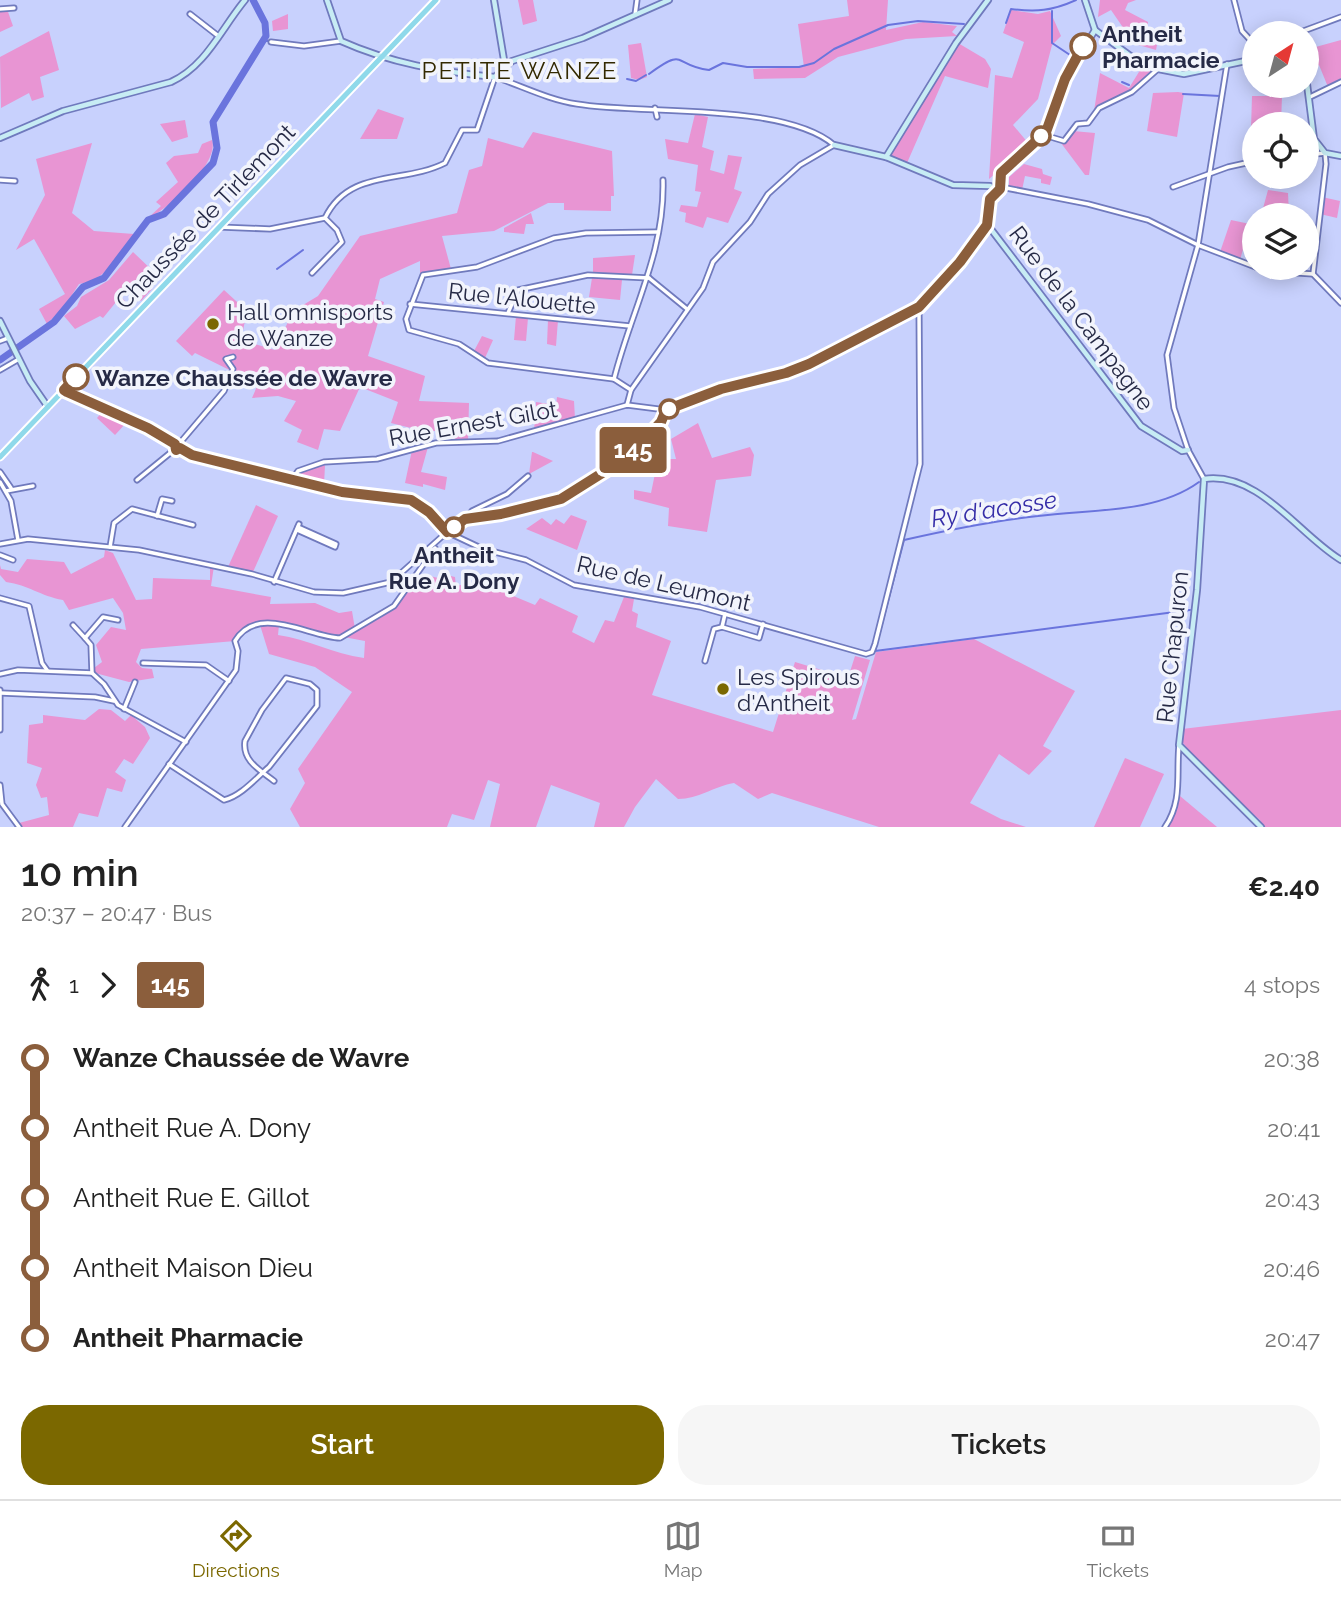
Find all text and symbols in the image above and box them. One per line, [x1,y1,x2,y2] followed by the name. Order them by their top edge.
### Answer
[1102,20,1220,73] place label: Antheit Pharmacie
[1242,21,1320,98] north arrow
[1242,21,1319,280] map controls
[1070,33,1096,59] marker: Antheit Pharmacie
[422,56,618,85] district label: PETITE WANZE
[1242,112,1319,189] button: locate
[110,118,300,314] street label: Chaussée de Tirlemont
[1031,126,1051,146] unlabelled marker
[1242,203,1319,280] button: layers
[1004,221,1160,415] street label: Rue de la Campagne
[447,277,597,319] street label: Rue l'Alouette
[227,298,393,351] place label: Hall omnisports de Wanze
[205,316,221,332] marker: Hall omnisports de Wanze
[63,364,89,390] marker: Wanze Chaussée de Wavre
[95,364,393,391] place label: Wanze Chaussée de Wavre
[387,395,560,451] street label: Rue Ernest Gilot
[659,399,679,419] unlabelled marker
[593,427,673,473] line badge: 145
[614,435,652,464] text: 145
[929,485,1059,533] water label: Ry d'acosse
[444,517,464,537] marker: Antheit Rue A. Dony
[389,541,520,594] place label: Antheit Rue A. Dony
[574,550,754,616] street label: Rue de Leumont
[1151,570,1193,724] street label: Rue Chapuron
[737,663,860,716] place label: Les Spirous d'Antheit
[715,681,731,697] marker: Les Spirous d'Antheit
[21,850,139,895] text: 10 min
[1248,872,1320,902] text: €2.40
[21,899,212,926] text: 20:37 – 20:47 · Bus
[21,966,59,1004] icon: walk
[89,966,127,1004] icon: forward
[151,970,190,999] text: 145
[69,971,79,998] text: 1
[1244,971,1320,998] text: 4 stops
[73,1043,409,1073] text: Wanze Chaussée de Wavre
[1264,1045,1320,1072] text: 20:38
[73,1113,311,1143] text: Antheit Rue A. Dony
[1267,1115,1320,1142] text: 20:41
[73,1183,310,1213] text: Antheit Rue E. Gillot
[1265,1185,1320,1212] text: 20:43
[73,1253,313,1283] text: Antheit Maison Dieu
[1263,1255,1320,1282] text: 20:46
[73,1323,303,1353] text: Antheit Pharmacie
[1265,1325,1320,1352] text: 20:47
[21,1405,664,1485] button: Start
[678,1405,1320,1485] button: Tickets
[192,1517,280,1581] tab: Directions
[664,1517,703,1581] tab: Map
[1087,1517,1149,1581] tab: Tickets

